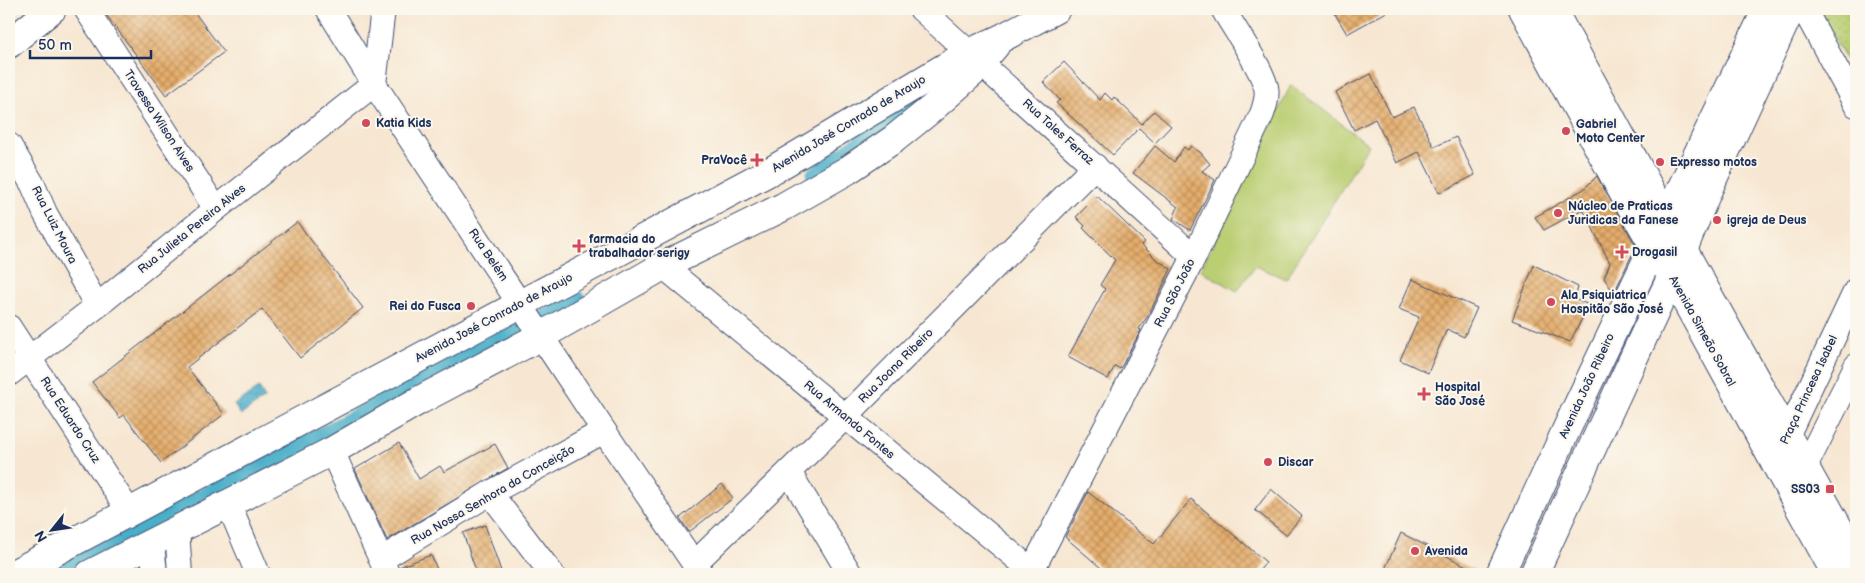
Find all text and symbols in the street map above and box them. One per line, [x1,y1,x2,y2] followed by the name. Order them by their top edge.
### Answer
[30,28,151,60] scale bar
[38,36,72,55] text: 50 m
[120,67,198,175] street label: Travessa Wilson Alves
[769,72,929,176] street label: Avenida José Conrado de Araujo
[1019,96,1097,168] street label: Rua Tales Ferraz
[376,116,431,131] place label: Katia Kids
[360,117,372,129] marker: Katia Kids
[1576,117,1645,146] place label: Gabriel Moto Center
[1560,125,1572,137] marker: Gabriel Moto Center
[701,153,747,168] place label: PraVocê
[751,154,763,166] marker: PraVocê
[1670,155,1757,170] place label: Expresso motos
[1654,156,1666,168] marker: Expresso motos
[135,181,249,277] street label: Rua Julieta Pereira Alves
[28,184,80,267] street label: Rua Luiz Moura
[1568,199,1679,228] place label: Núcleo de Praticas Juridicas da Fanese
[1552,207,1564,219] marker: Núcleo de Praticas Juridicas da Fanese
[1727,213,1807,228] place label: igreja de Deus
[1711,214,1723,226] marker: igreja de Deus
[465,226,511,284] street label: Rua Belém
[588,232,690,261] place label: farmacia do trabalhador serigy
[573,240,585,252] marker: farmacia do trabalhador serigy
[1632,245,1677,260] place label: Drogasil
[1616,246,1628,258] marker: Drogasil
[1151,256,1199,330] street label: Rua São João
[413,270,576,366] street label: Avenida José Conrado de Araujo
[1665,273,1739,389] street label: Avenida Simeão Sobral
[1560,288,1663,317] place label: Ala Psiquiatrica Hospitão São José
[1545,296,1557,308] marker: Ala Psiquiatrica Hospitão São José
[389,299,461,314] place label: Rei do Fusca
[465,300,477,312] marker: Rei do Fusca
[855,325,937,407] street label: Rua Joana Ribeiro
[1556,331,1618,441] street label: Avenida João Ribeiro
[1777,333,1841,447] street label: Praça Princesa Isabel
[37,374,104,466] street label: Rua Eduardo Cruz
[800,378,898,462] street label: Rua Armando Fontes
[1435,380,1485,409] place label: Hospital São José
[1417,387,1431,401] marker: Hospital São José
[408,442,578,548] street label: Rua Nossa Senhora da Conceição
[1278,455,1314,470] place label: Discar
[1262,456,1274,468] marker: Discar
[1791,482,1820,497] place label: SS03
[1824,483,1836,495] marker: SS03
[28,506,78,556] north arrow
[31,527,51,545] text: N
[1424,544,1468,559] place label: Avenida
[1409,545,1421,557] marker: Avenida

